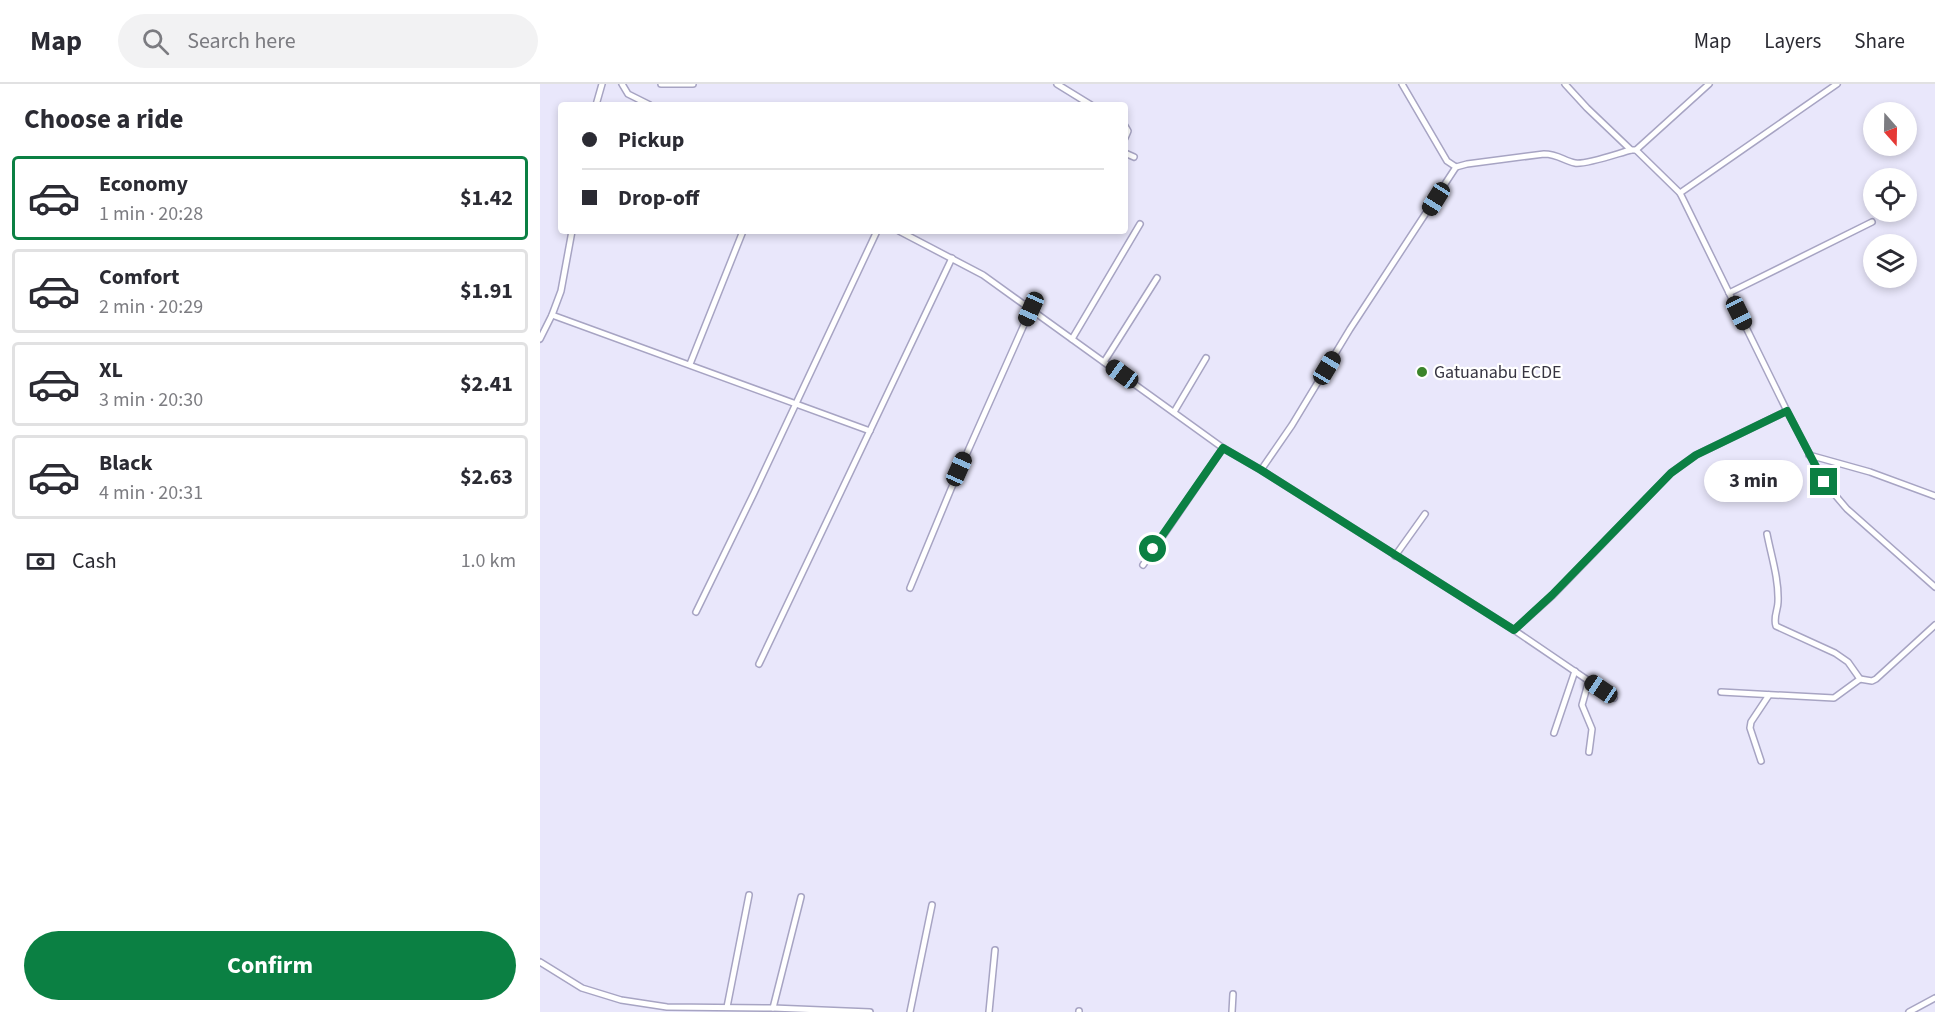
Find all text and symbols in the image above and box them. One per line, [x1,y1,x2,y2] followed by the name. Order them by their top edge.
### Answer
[118,14,538,68] search box
[30,21,82,61] text: Map
[139,25,172,58] icon: search
[187,25,296,57] text: Search here
[1694,26,1731,56] text: Map
[1764,26,1821,56] text: Layers
[1854,26,1905,56] text: Share
[24,100,184,139] text: Choose a ride
[1863,102,1917,156] north arrow
[1863,102,1917,288] map controls
[618,124,684,156] text: Pickup
[99,168,188,200] text: Economy
[1863,168,1917,222] button: locate
[27,171,81,225] icon: car
[1419,179,1453,219] car
[460,182,513,214] text: $1.42
[618,182,699,214] text: Drop-off
[99,200,203,228] text: 1 min · 20:28
[1863,234,1917,288] button: layers
[99,261,180,293] text: Comfort
[27,264,81,318] icon: car
[460,275,513,307] text: $1.91
[1015,289,1047,329] car
[99,293,203,321] text: 2 min · 20:29
[1723,293,1755,333] car
[1310,348,1344,388] car
[99,354,123,386] text: XL
[1102,356,1142,392] car
[27,357,81,411] icon: car
[1434,360,1561,385] place label: Gatuanabu ECDE
[1415,365,1429,379] marker: Gatuanabu ECDE
[460,368,513,400] text: $2.41
[99,386,203,414] text: 3 min · 20:30
[99,447,153,479] text: Black
[943,449,975,489] car
[27,450,81,504] icon: car
[460,461,513,493] text: $2.63
[1704,461,1803,503] callout: 3 min
[1729,467,1778,495] text: 3 min
[1810,468,1837,495] route end
[99,479,203,507] text: 4 min · 20:31
[1139,535,1166,562] route start
[24,545,57,578] icon: cash
[72,545,117,577] text: Cash
[461,547,516,575] text: 1.0 km
[1581,671,1621,707] car
[24,931,516,1000] button: Confirm

